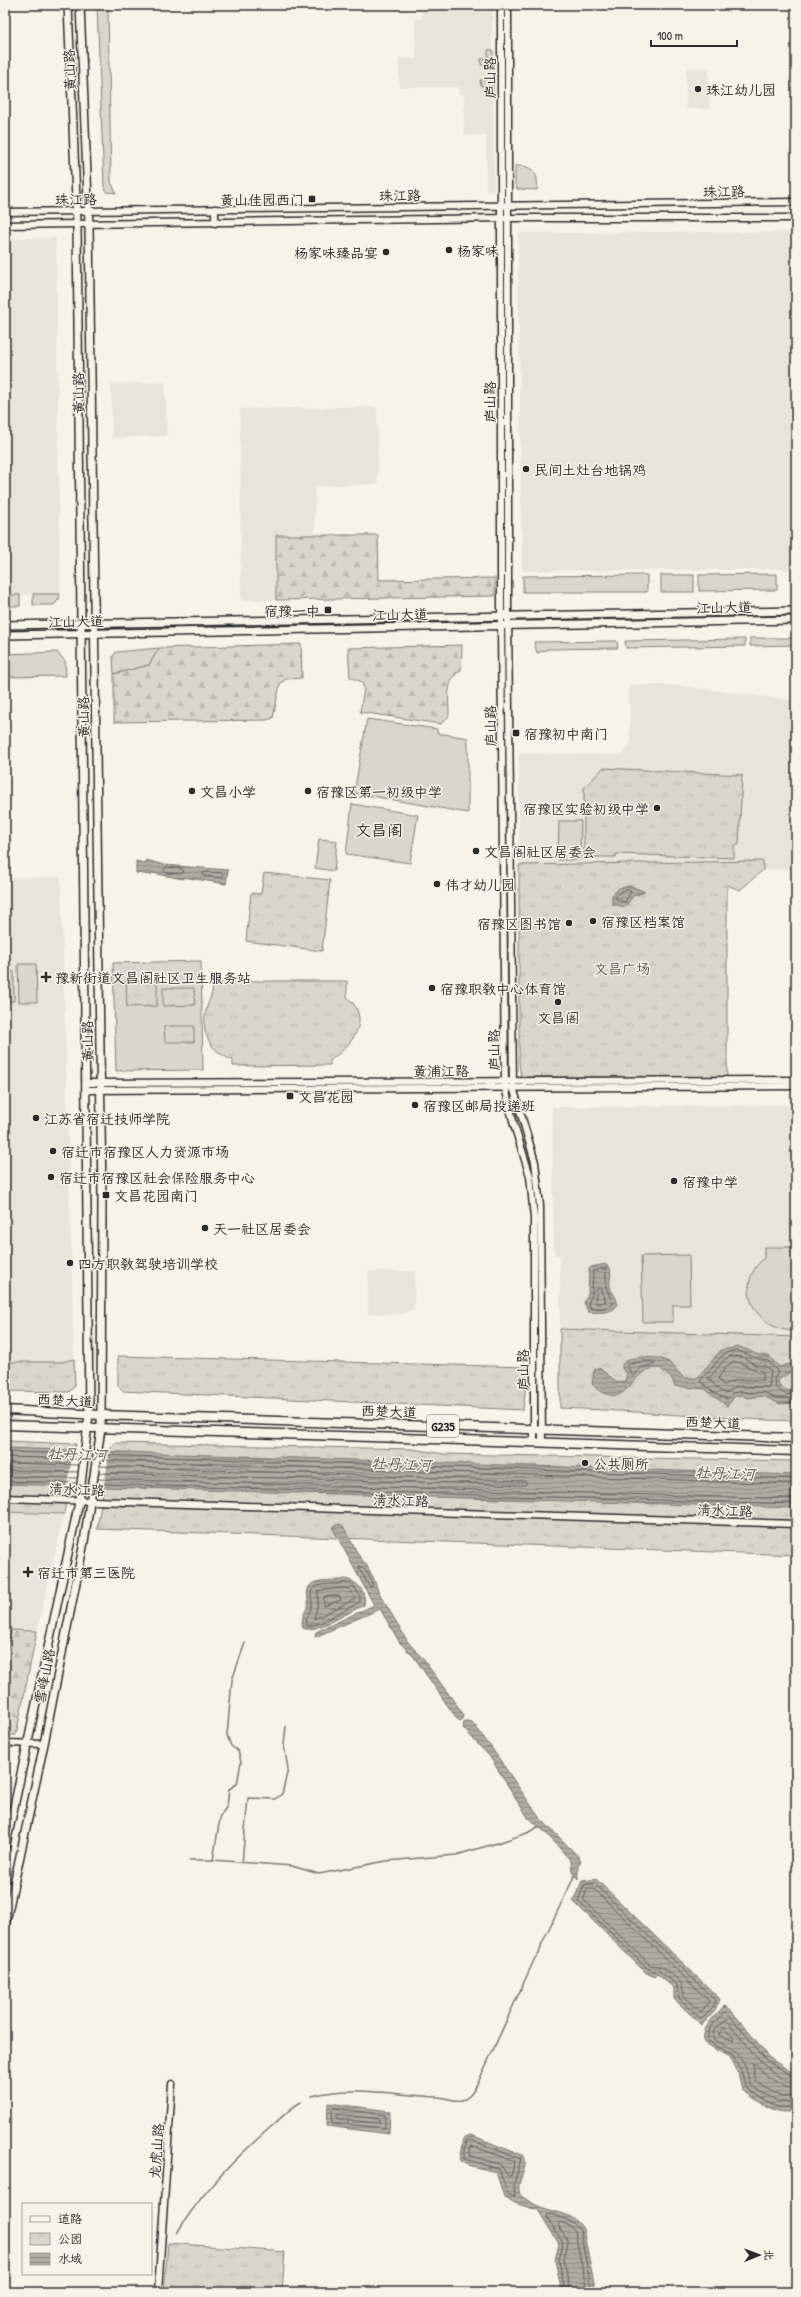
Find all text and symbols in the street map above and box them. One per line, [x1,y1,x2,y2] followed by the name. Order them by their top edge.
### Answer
[651,22,737,48] scale bar
[657,27,683,44] text: 100 m
[59,49,79,91] street label: 黄山路
[480,57,499,99] street label: 庐山路
[706,80,776,99] place label: 珠江幼儿园
[693,84,703,94] marker: 珠江幼儿园
[703,181,745,201] street label: 珠江路
[379,185,421,205] street label: 珠江路
[55,189,97,209] street label: 珠江路
[220,190,304,209] place label: 黄山佳园西门
[307,194,317,204] marker: 黄山佳园西门
[457,241,499,260] place label: 杨家味
[294,243,378,262] place label: 杨家味臻品宴
[444,245,454,255] marker: 杨家味
[381,247,391,257] marker: 杨家味臻品宴
[68,372,88,414] street label: 黄山路
[480,381,499,423] street label: 庐山路
[534,460,646,479] place label: 民间土灶台地锅鸡
[521,464,531,474] marker: 民间土灶台地锅鸡
[696,597,752,617] street label: 江山大道
[264,601,320,620] place label: 宿豫一中
[372,604,428,624] street label: 江山大道
[323,605,333,615] marker: 宿豫一中
[48,611,104,631] street label: 江山大道
[73,696,93,738] street label: 黄山路
[480,705,500,747] street label: 庐山路
[524,724,608,743] place label: 宿豫初中南门
[511,728,521,738] marker: 宿豫初中南门
[200,782,256,801] place label: 文昌小学
[316,782,442,801] place label: 宿豫区第一初级中学
[187,786,197,796] marker: 文昌小学
[303,786,313,796] marker: 宿豫区第一初级中学
[523,799,649,818] place label: 宿豫区实验初级中学
[652,803,662,813] marker: 宿豫区实验初级中学
[355,819,403,841] district label: 文昌阁
[484,842,596,861] place label: 文昌阁社区居委会
[471,846,481,856] marker: 文昌阁社区居委会
[445,875,515,894] place label: 伟才幼儿园
[432,879,442,889] marker: 伟才幼儿园
[601,912,685,931] place label: 宿豫区档案馆
[477,914,561,933] place label: 宿豫区图书馆
[588,916,598,926] marker: 宿豫区档案馆
[564,918,574,928] marker: 宿豫区图书馆
[594,959,650,978] park label: 文昌广场
[55,968,251,987] place label: 豫新街道文昌阁社区卫生服务站
[40,971,52,983] marker: 豫新街道文昌阁社区卫生服务站
[440,979,566,998] place label: 宿豫职教中心体育馆
[427,983,437,993] marker: 宿豫职教中心体育馆
[553,997,563,1007] marker: 文昌阁
[537,1008,579,1027] place label: 文昌阁
[77,1020,97,1062] street label: 黄山路
[484,1029,503,1071] street label: 庐山路
[413,1061,469,1080] street label: 黄浦江路
[298,1087,354,1106] place label: 文昌花园
[285,1091,295,1101] marker: 文昌花园
[423,1096,535,1115] place label: 宿豫区邮局投递班
[410,1100,420,1110] marker: 宿豫区邮局投递班
[44,1109,170,1128] place label: 江苏省宿迁技师学院
[31,1113,41,1123] marker: 江苏省宿迁技师学院
[61,1142,229,1161] place label: 宿迁市宿豫区人力资源市场
[48,1146,58,1156] marker: 宿迁市宿豫区人力资源市场
[59,1168,255,1187] place label: 宿迁市宿豫区社会保险服务中心
[46,1172,56,1182] marker: 宿迁市宿豫区社会保险服务中心
[682,1172,738,1191] place label: 宿豫中学
[669,1176,679,1186] marker: 宿豫中学
[114,1186,198,1205] place label: 文昌花园南门
[101,1190,111,1200] marker: 文昌花园南门
[213,1219,311,1238] place label: 天一社区居委会
[200,1223,210,1233] marker: 天一社区居委会
[78,1254,218,1273] place label: 四方职教驾驶培训学校
[65,1258,75,1268] marker: 四方职教驾驶培训学校
[513,1349,532,1391] street label: 庐山路
[37,1389,93,1411] street label: 西楚大道
[361,1401,417,1421] street label: 西楚大道
[685,1412,741,1432] street label: 西楚大道
[427,1415,459,1437] road number: G235
[47,1442,110,1466] water label: 牡丹江河
[371,1452,434,1476] water label: 牡丹江河
[593,1454,649,1473] place label: 公共厕所
[580,1458,590,1468] marker: 公共厕所
[695,1461,758,1485] water label: 牡丹江河
[49,1479,105,1499] street label: 清水江路
[373,1490,429,1510] street label: 清水江路
[697,1500,753,1520] street label: 清水江路
[37,1563,135,1582] place label: 宿迁市第三医院
[22,1566,34,1578] marker: 宿迁市第三医院
[29,1647,59,1705] street label: 雪峰山路
[145,2122,167,2180] street label: 龙虎山路
[22,2203,152,2275] legend
[58,2210,82,2227] text: 道路
[58,2230,82,2247] text: 公园
[739,2235,779,2275] north arrow
[762,2249,776,2260] text: 北
[58,2250,82,2267] text: 水域

